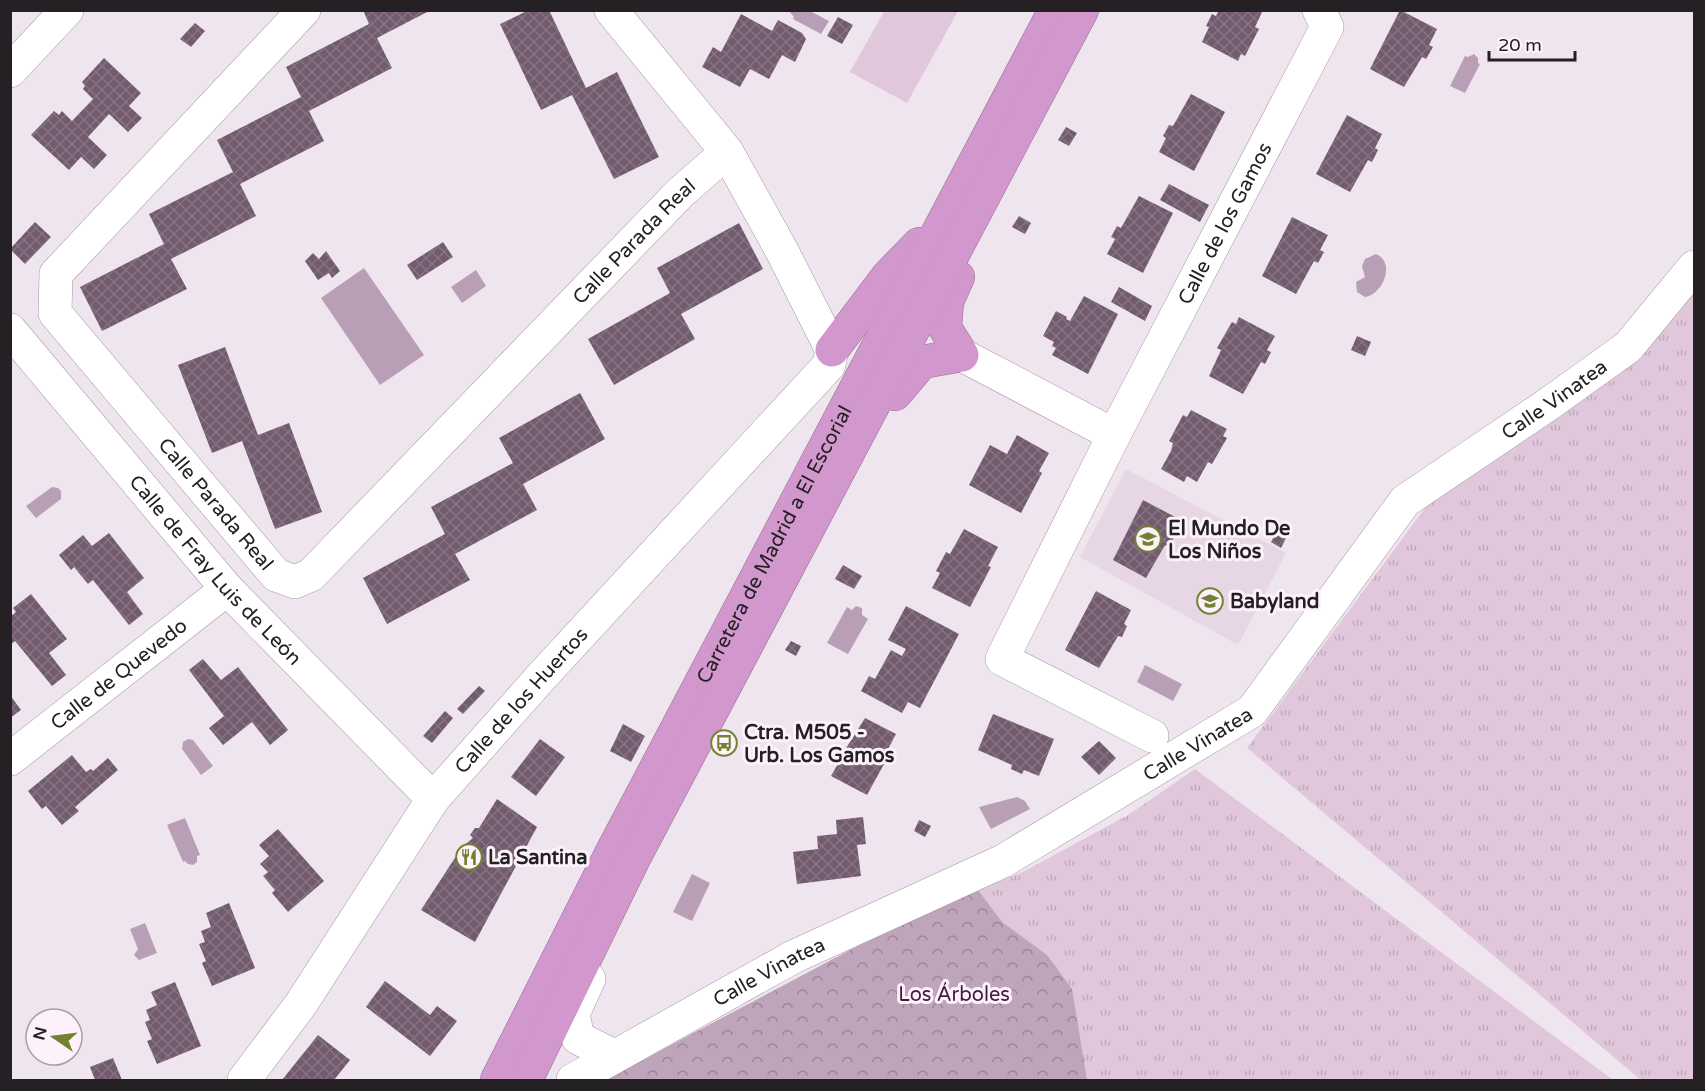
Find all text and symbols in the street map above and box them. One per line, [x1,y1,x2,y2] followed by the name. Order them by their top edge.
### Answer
[1489,24,1574,62] scale bar
[1498,34,1542,56] text: 20 m
[1173,139,1278,309] street label: Calle de los Gamos
[568,174,701,310] street label: Calle Parada Real
[1497,355,1612,445] street label: Calle Vinatea
[692,402,858,688] street label: Carretera de Madrid a El Escorial
[153,434,278,576] street label: Calle Parada Real
[124,470,306,671] street label: Calle de Fray Luis de León
[1168,517,1290,564] place label: El Mundo De Los Niños
[1133,524,1163,554] school or university icon: El Mundo De Los Niños
[1195,586,1225,616] school or university icon: Babyland
[1230,590,1319,614] place label: Babyland
[46,614,192,736] street label: Calle de Quevedo
[450,623,594,779] street label: Calle de los Huertos
[1139,703,1257,787] street label: Calle Vinatea
[744,721,895,768] place label: Ctra. M505 - Urb. Los Gamos
[709,728,739,758] bus stop icon: Ctra. M505 - Urb. Los Gamos
[454,842,484,872] restaurant icon: La Santina
[488,846,588,870] place label: La Santina
[709,933,829,1012] street label: Calle Vinatea
[898,982,1010,1007] park label: Los Árboles
[24,1007,84,1067] north arrow
[29,1025,52,1042] text: N

